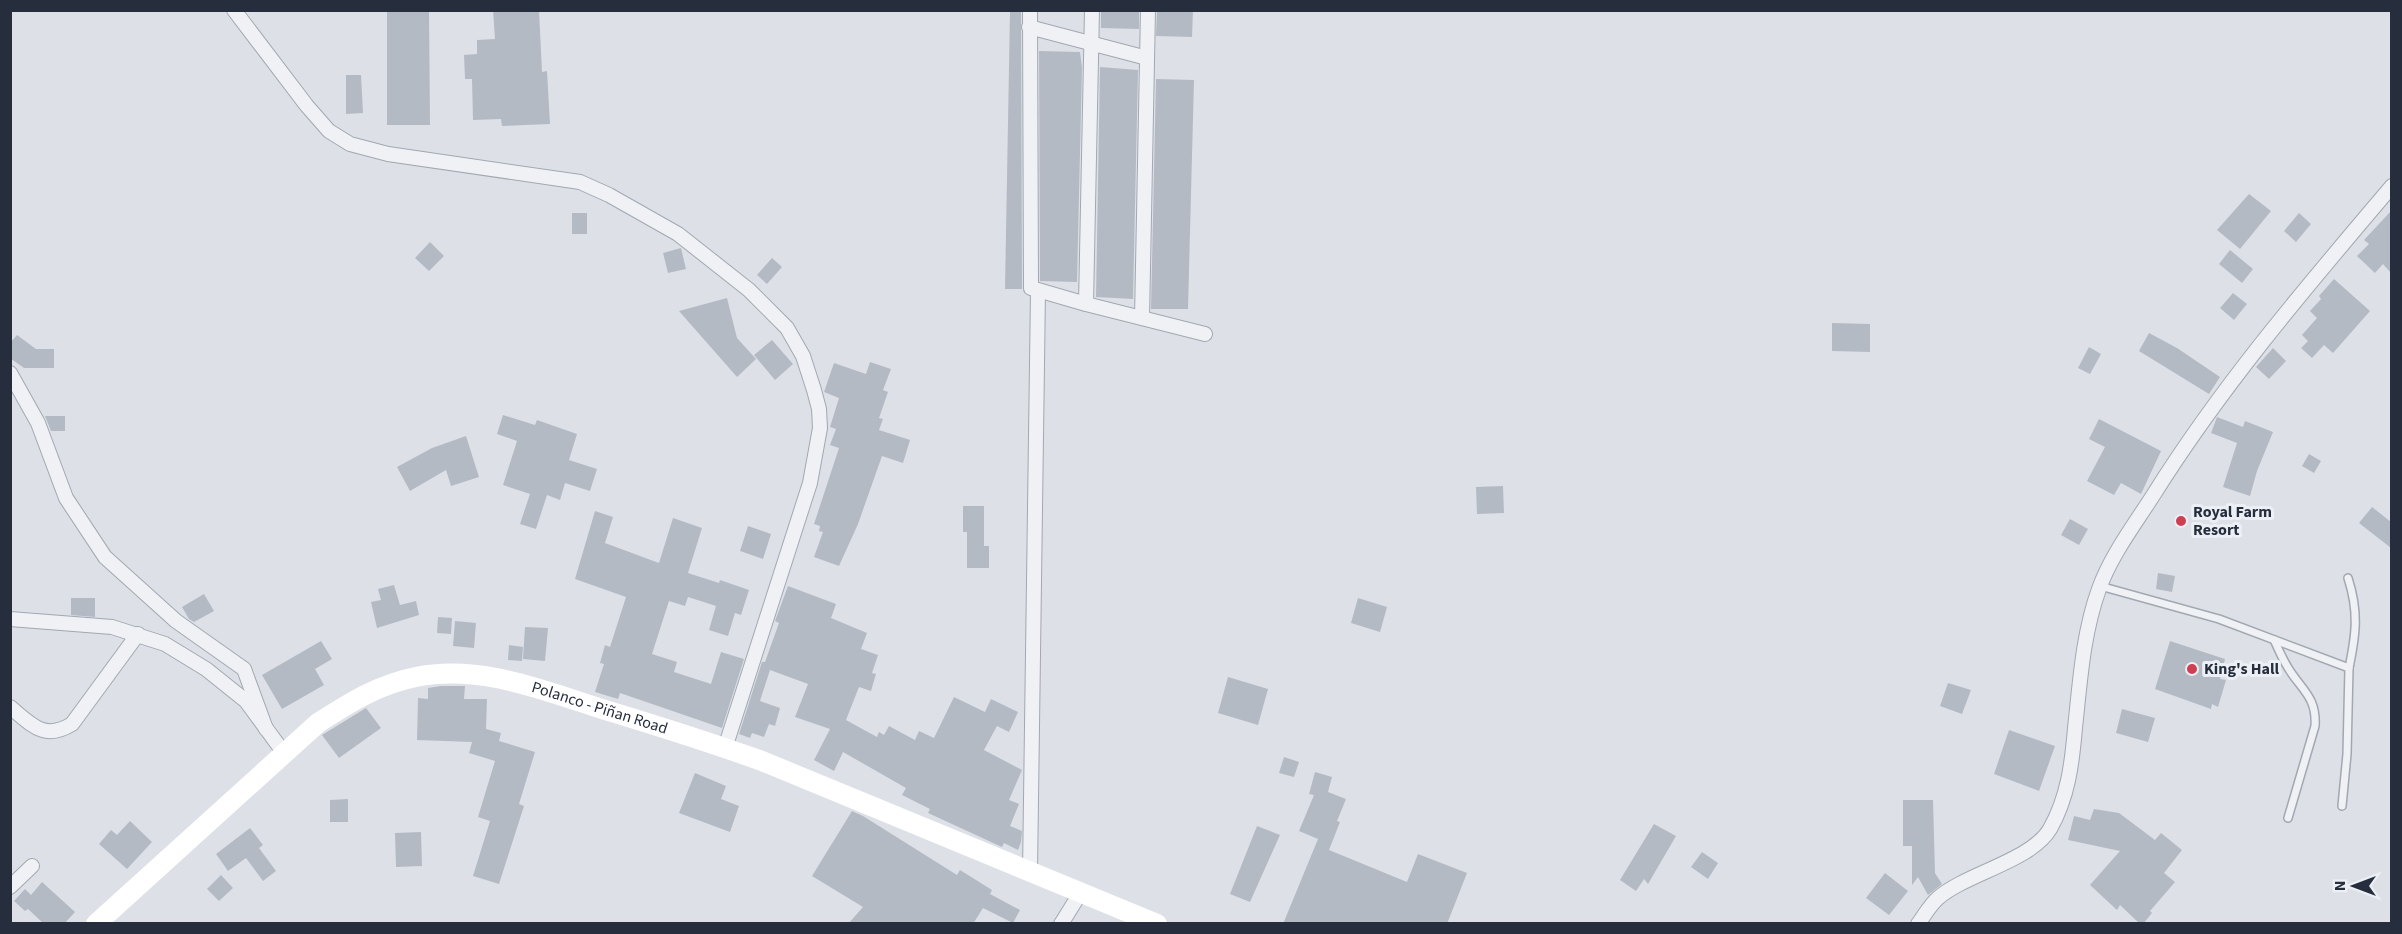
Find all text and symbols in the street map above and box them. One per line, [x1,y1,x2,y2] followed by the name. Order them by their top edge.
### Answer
[2193,501,2272,541] place label: Royal Farm Resort
[2174,514,2188,528] marker: Royal Farm Resort
[2204,658,2279,680] place label: King's Hall
[2185,662,2199,676] marker: King's Hall
[529,676,670,740] street label: Polanco - Piñan Road
[2324,856,2384,916] north arrow
[2329,881,2351,891] text: N

